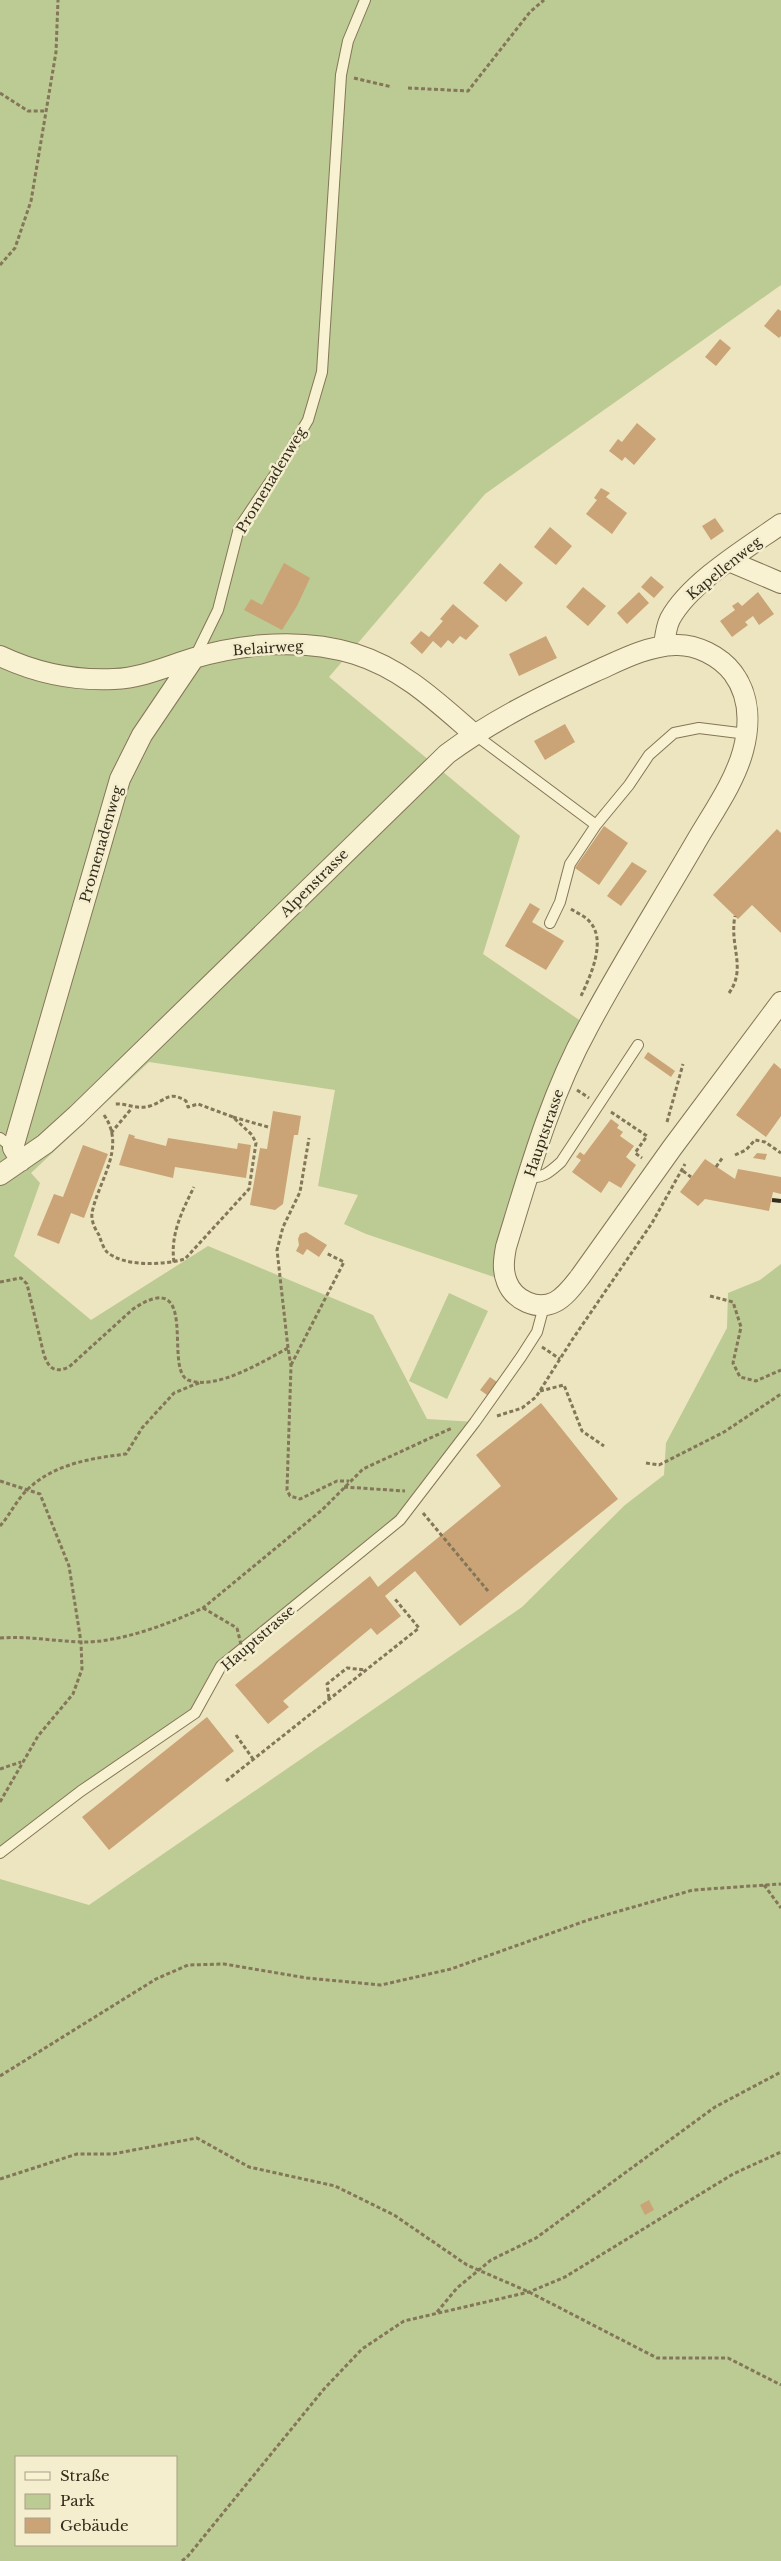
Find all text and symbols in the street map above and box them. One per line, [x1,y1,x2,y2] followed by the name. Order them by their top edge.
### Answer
[232,423,310,536] street label: Promenadenweg
[683,532,765,604] street label: Kapellenweg
[232,637,304,659] street label: Belairweg
[76,783,126,904] street label: Promenadenweg
[275,845,352,922] street label: Alpenstrasse
[521,1087,567,1179] street label: Hauptstrasse
[217,1601,299,1675] street label: Hauptstrasse
[15,2456,178,2546] legend
[60,2466,110,2485] text: Straße
[60,2491,96,2510] text: Park
[60,2516,129,2535] text: Gebäude

